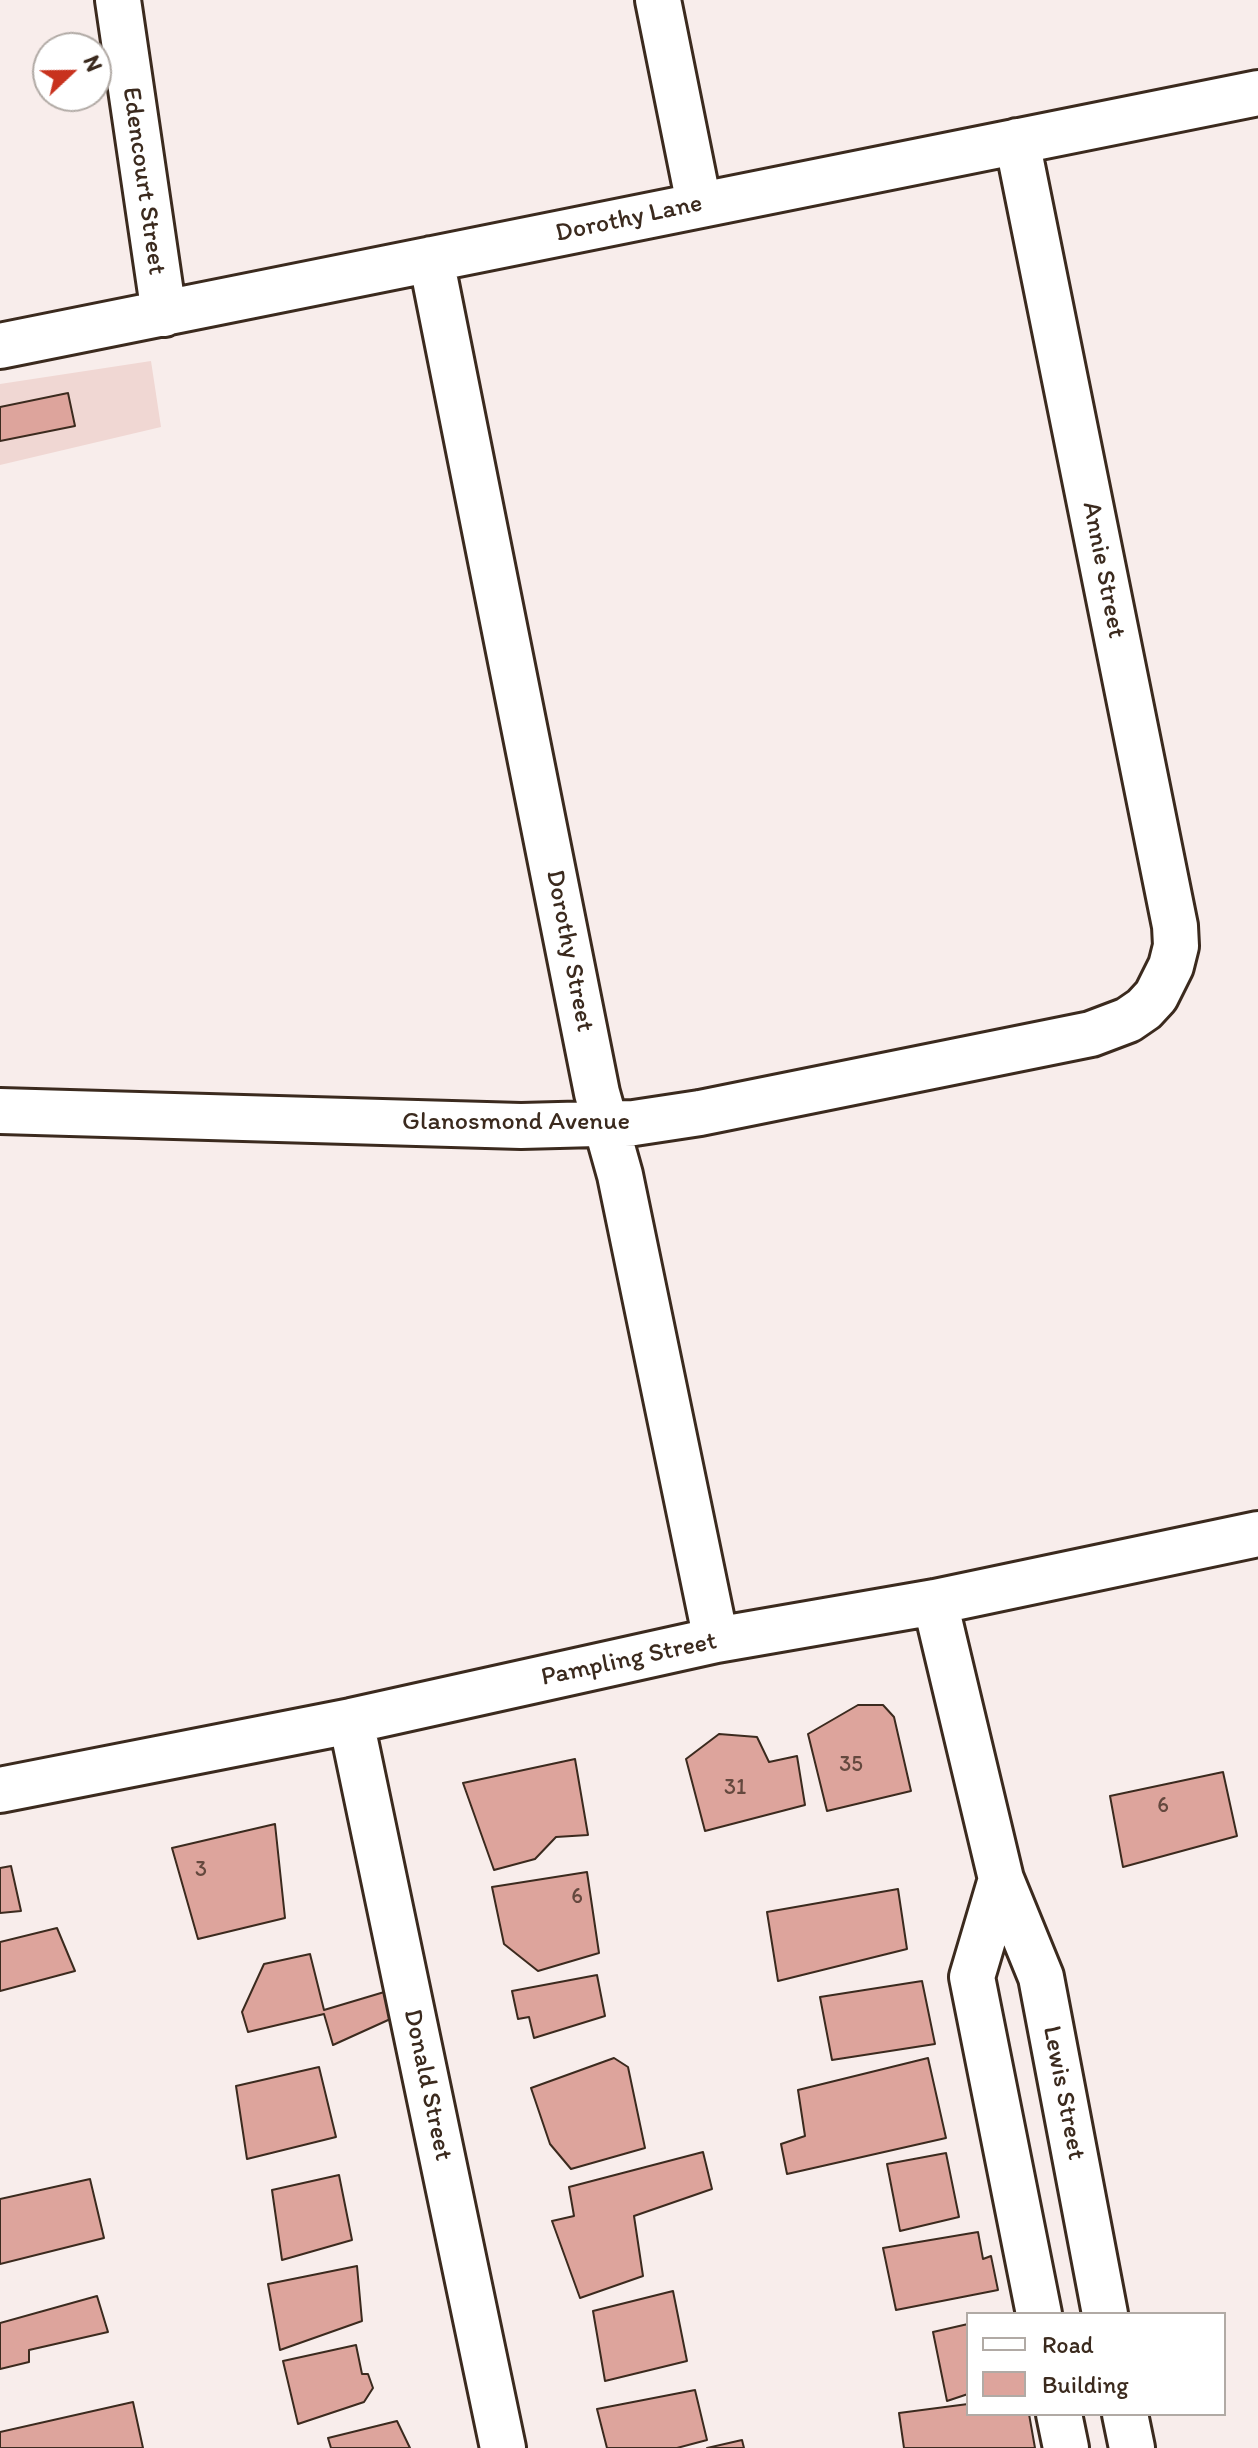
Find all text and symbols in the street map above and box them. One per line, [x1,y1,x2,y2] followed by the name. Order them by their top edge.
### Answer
[32,32,112,112] north arrow
[78,52,108,76] text: N
[114,85,172,277] street label: Edencourt Street
[553,188,705,250] street label: Dorothy Lane
[1074,499,1132,641] street label: Annie Street
[538,867,600,1035] street label: Dorothy Street
[402,1106,630,1138] street label: Glanosmond Avenue
[538,1626,720,1694] street label: Pampling Street
[839,1752,863,1778] house number: 35
[724,1775,746,1801] house number: 31
[1157,1793,1169,1819] house number: 6
[195,1857,207,1883] house number: 3
[571,1884,583,1910] house number: 6
[396,2006,458,2164] street label: Donald Street
[1035,2023,1091,2163] street label: Lewis Street
[966,2312,1226,2416] legend
[1042,2330,1094,2359] text: Road
[1042,2370,1129,2399] text: Building

